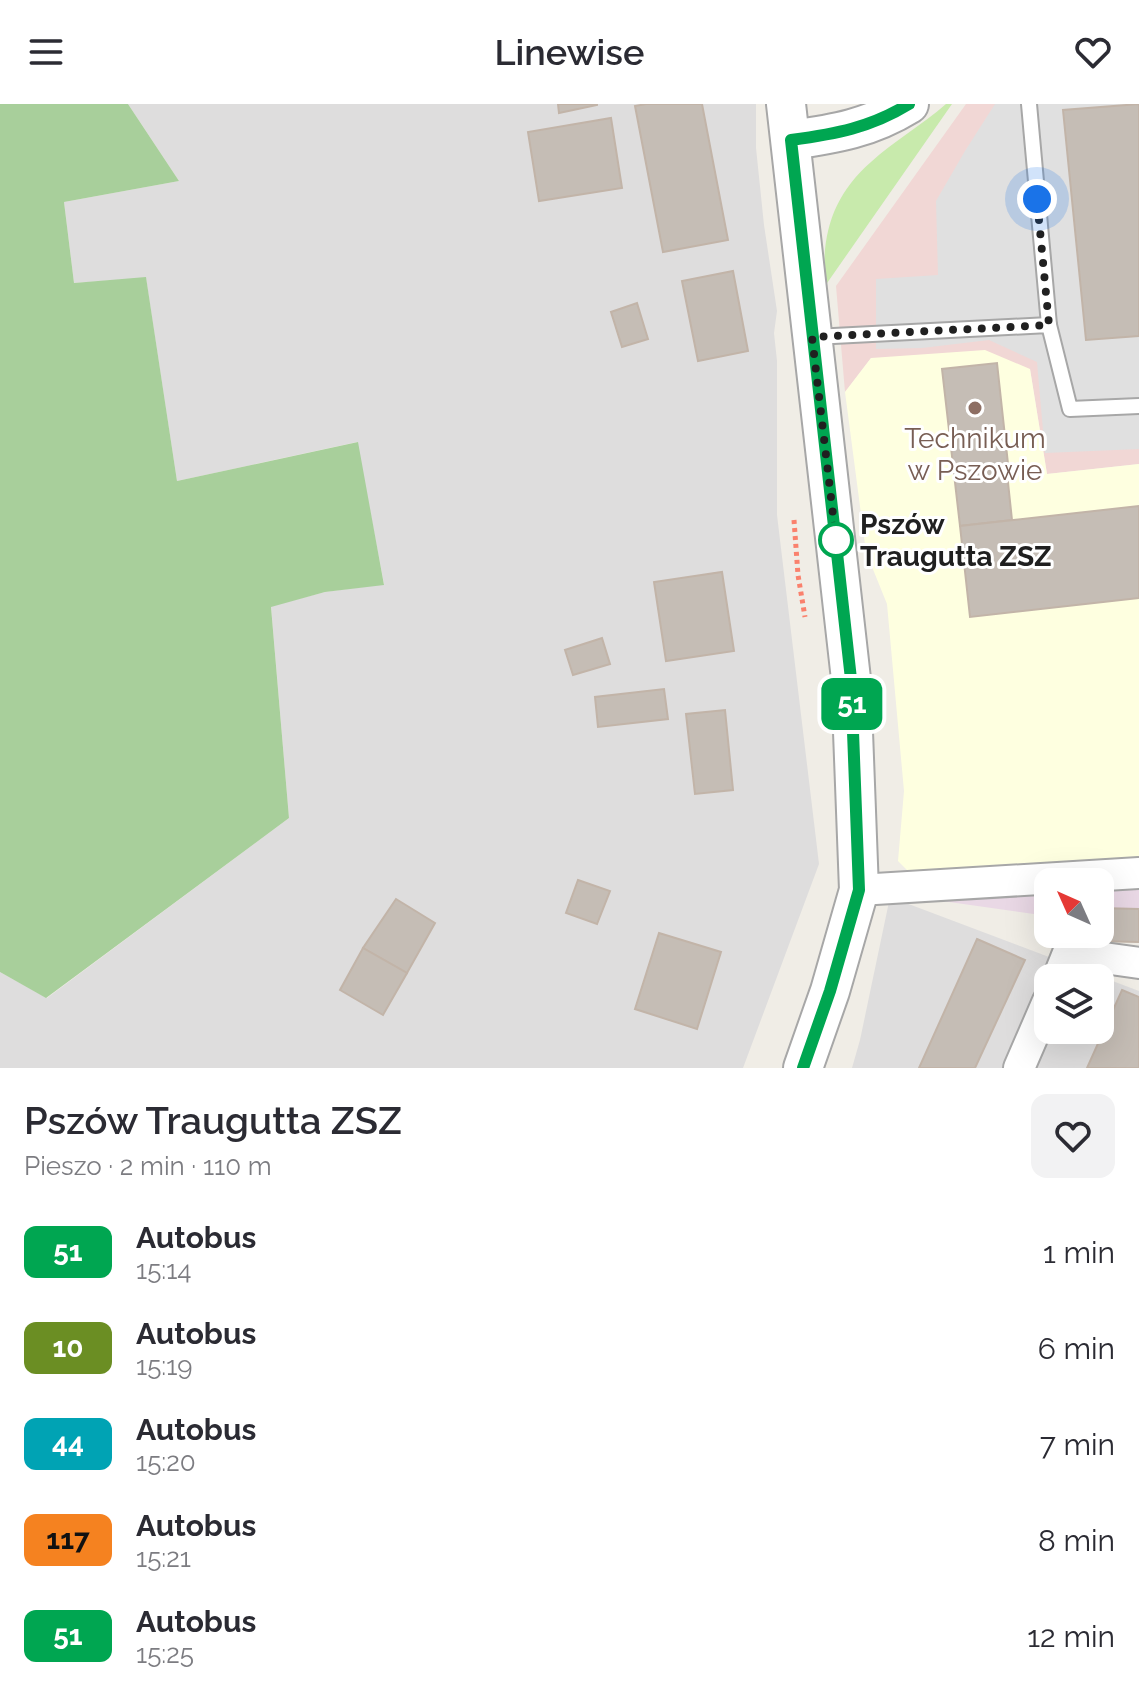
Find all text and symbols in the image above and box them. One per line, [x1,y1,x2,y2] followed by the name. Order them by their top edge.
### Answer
[24,30,68,74] icon: menu
[1071,30,1115,74] icon: heart
[495,31,644,73] text: Linewise
[1017,179,1057,219] your location
[966,399,984,417] marker: Technikum w Pszowie
[904,422,1046,487] place label: Technikum w Pszowie
[860,508,1052,573] place label: Pszów Traugutta ZSZ
[819,523,853,557] marker: Pszów Traugutta ZSZ
[816,678,888,730] line badge: 51
[837,687,867,720] text: 51
[1034,868,1114,948] north arrow
[1034,868,1114,1044] map controls
[1034,964,1114,1044] button: layers
[1031,1094,1115,1178] button: heart
[24,1098,402,1143] text: Pszów Traugutta ZSZ
[24,1151,272,1181] text: Pieszo · 2 min · 110 m
[136,1220,256,1255] text: Autobus
[53,1235,83,1268] text: 51
[1043,1235,1115,1270] text: 1 min
[136,1255,192,1285] text: 15:14
[136,1316,256,1351] text: Autobus
[52,1331,84,1364] text: 10
[1038,1331,1115,1366] text: 6 min
[136,1351,193,1381] text: 15:19
[136,1412,256,1447] text: Autobus
[52,1427,84,1460] text: 44
[1040,1427,1115,1462] text: 7 min
[136,1447,196,1477] text: 15:20
[136,1508,256,1543] text: Autobus
[46,1523,90,1556] text: 117
[1038,1523,1115,1558] text: 8 min
[136,1543,191,1573] text: 15:21
[136,1604,256,1639] text: Autobus
[53,1619,83,1652] text: 51
[1027,1619,1115,1654] text: 12 min
[136,1639,194,1669] text: 15:25

